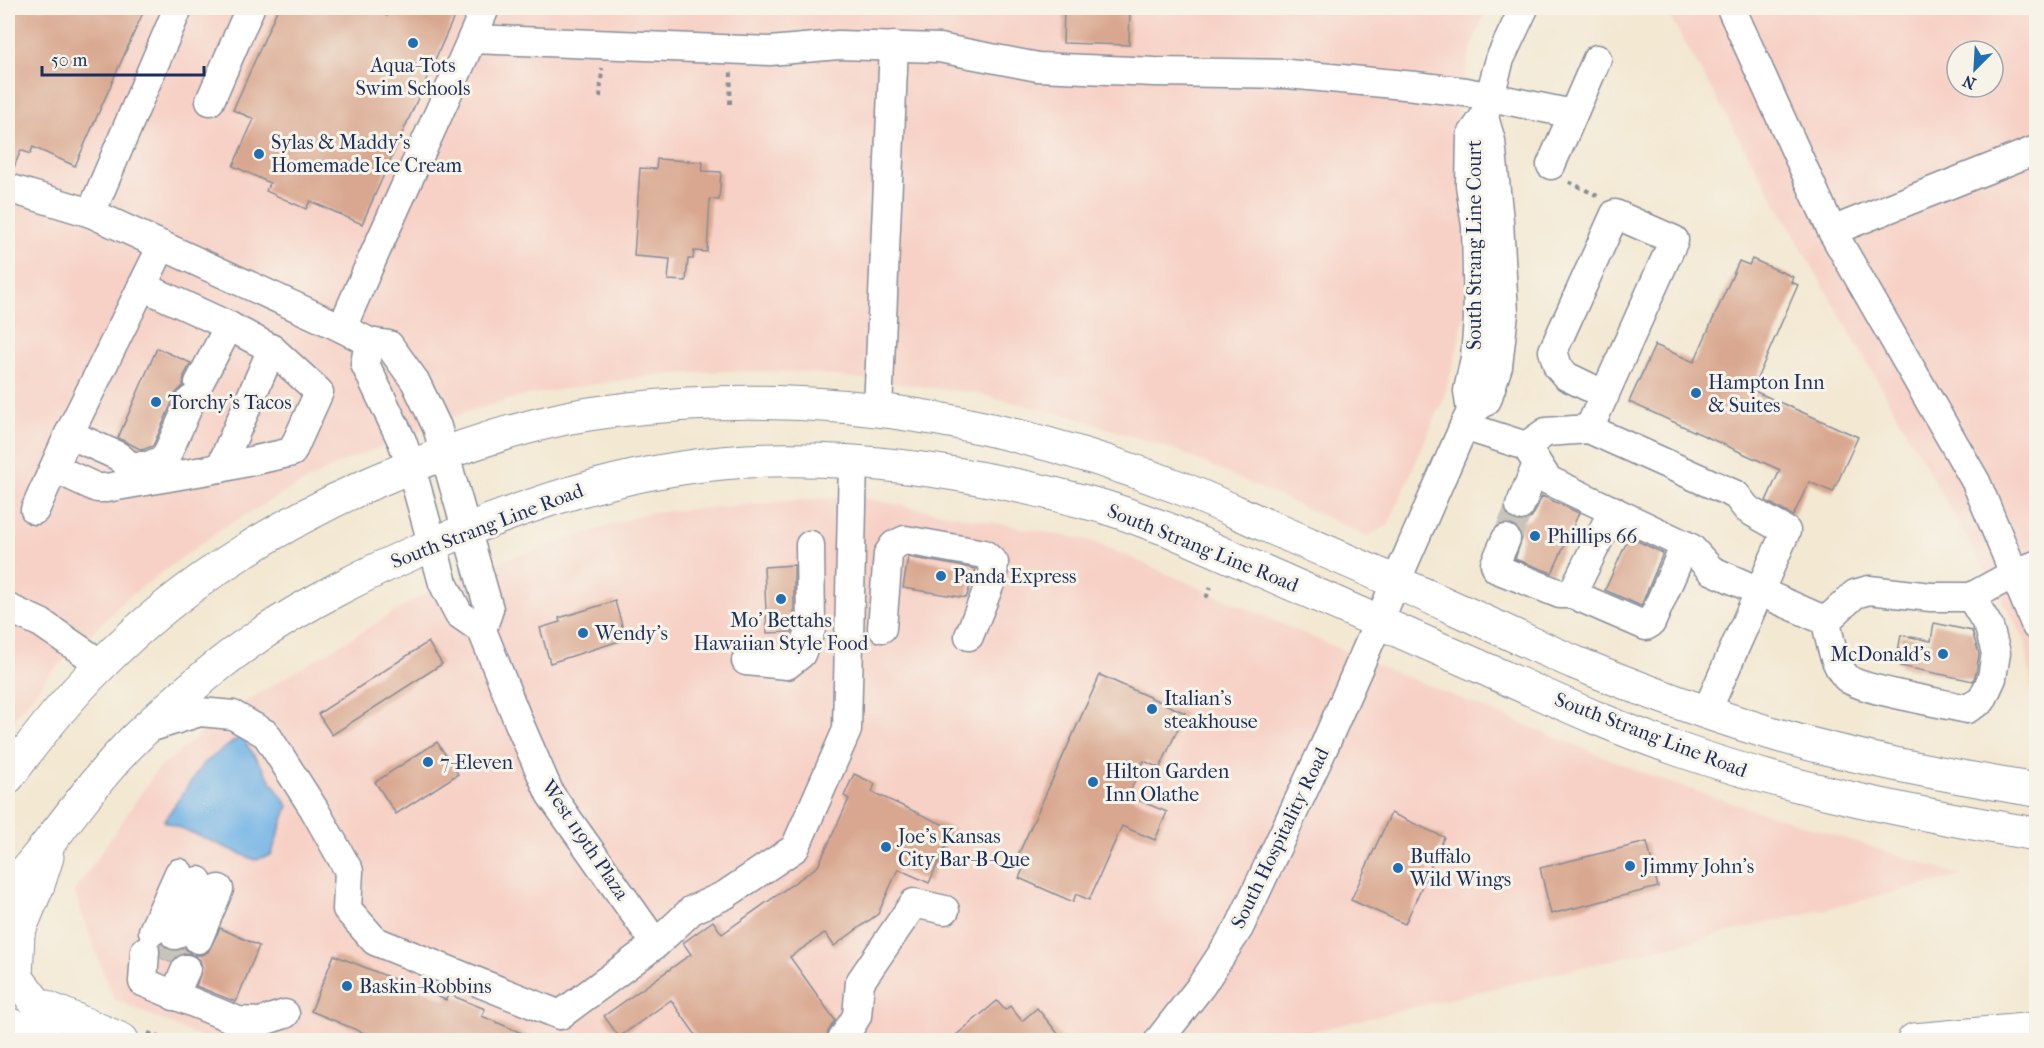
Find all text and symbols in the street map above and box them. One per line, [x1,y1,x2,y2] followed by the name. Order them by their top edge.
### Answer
[406,36,420,50] marker: Aqua-Tots Swim Schools
[42,39,204,77] scale bar
[1945,39,2005,99] north arrow
[51,50,88,71] text: 50 m
[356,54,470,100] place label: Aqua-Tots Swim Schools
[1959,71,1979,93] text: N
[271,131,462,177] place label: Sylas & Maddy's Homemade Ice Cream
[1463,140,1486,350] street label: South Strang Line Court
[252,147,266,161] marker: Sylas & Maddy's Homemade Ice Cream
[1708,371,1825,417] place label: Hampton Inn & Suites
[1689,386,1703,400] marker: Hampton Inn & Suites
[168,391,292,414] place label: Torchy's Tacos
[149,395,163,409] marker: Torchy's Tacos
[388,478,587,573] street label: South Strang Line Road
[1104,499,1303,597] street label: South Strang Line Road
[1547,525,1638,548] place label: Phillips 66
[1528,529,1542,543] marker: Phillips 66
[953,565,1077,588] place label: Panda Express
[934,569,948,583] marker: Panda Express
[774,592,788,606] marker: Mo' Bettahs Hawaiian Style Food
[694,609,870,655] place label: Mo' Bettahs Hawaiian Style Food
[594,622,668,645] place label: Wendy's
[576,626,590,640] marker: Wendy's
[1830,643,1931,666] place label: McDonald's
[1936,647,1950,661] marker: McDonald's
[1164,687,1258,733] place label: Italian's steakhouse
[1552,688,1751,783] street label: South Strang Line Road
[1145,702,1159,716] marker: Italian's steakhouse
[1226,743,1334,932] street label: South Hospitality Road
[440,751,514,774] place label: 7-Eleven
[421,755,435,769] marker: 7-Eleven
[1105,760,1230,806] place label: Hilton Garden Inn Olathe
[536,775,634,905] street label: West 119th Plaza
[1086,775,1100,789] marker: Hilton Garden Inn Olathe
[896,825,1030,871] place label: Joe's Kansas City Bar-B-Que
[879,840,893,854] marker: Joe's Kansas City Bar-B-Que
[1409,845,1511,891] place label: Buffalo Wild Wings
[1640,855,1754,878] place label: Jimmy John's
[1623,859,1637,873] marker: Jimmy John's
[1391,861,1405,875] marker: Buffalo Wild Wings
[359,975,492,998] place label: Baskin-Robbins
[340,979,354,993] marker: Baskin-Robbins

